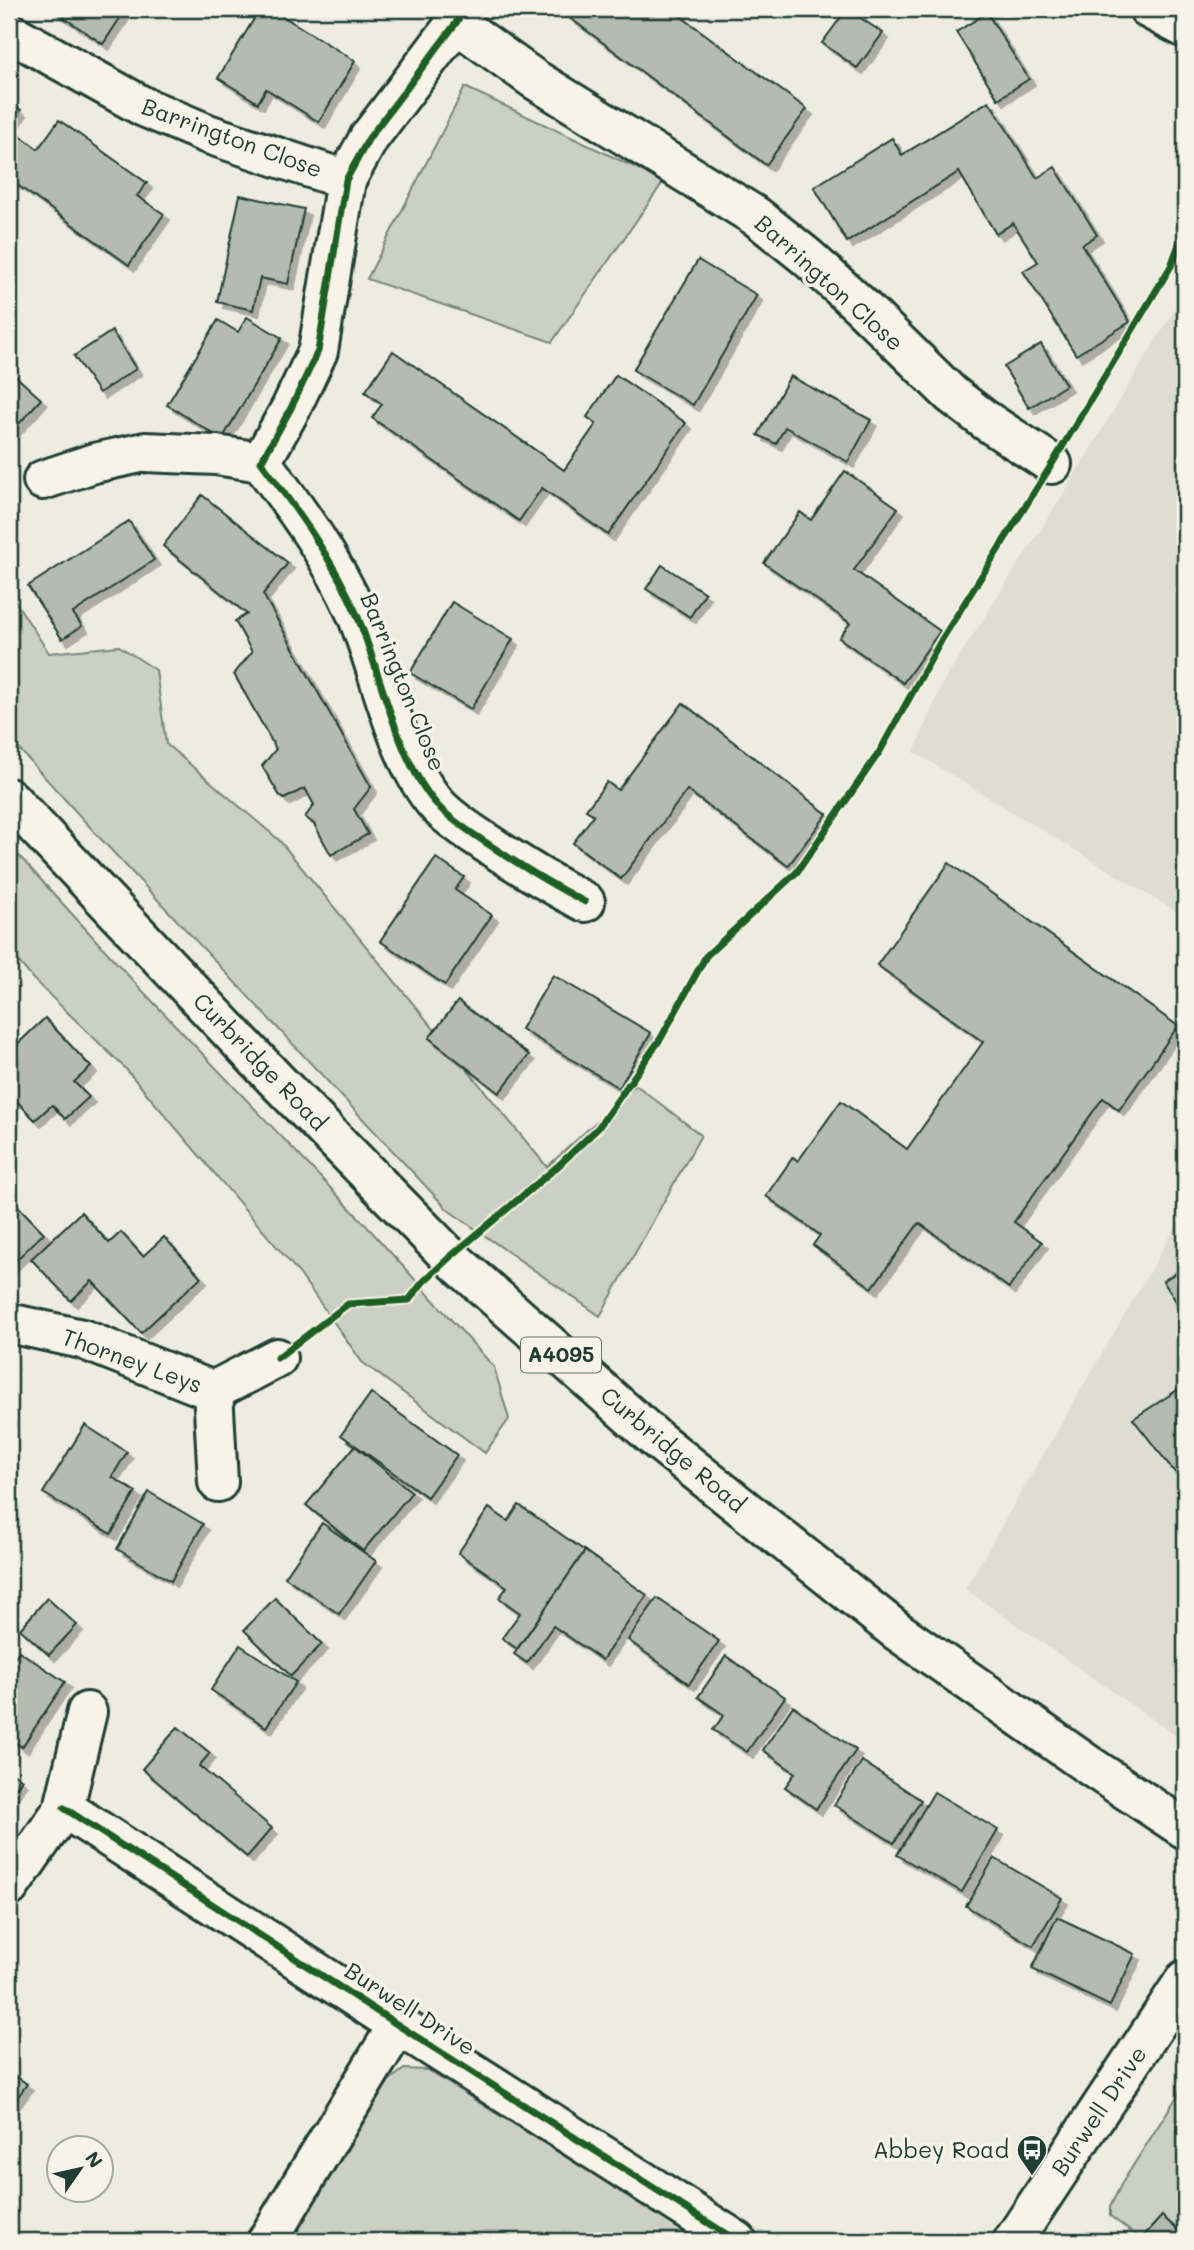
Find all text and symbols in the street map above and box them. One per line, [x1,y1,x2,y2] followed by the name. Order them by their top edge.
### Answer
[138,90,327,184] street label: Barrington Close
[749,208,910,357] street label: Barrington Close
[354,588,453,775] street label: Barrington Close
[187,986,334,1137] street label: Curbridge Road
[58,1321,206,1399] street label: Thorney Leys
[521,1338,601,1372] road number: A4095
[595,1380,752,1519] street label: Curbridge Road
[339,1955,482,2062] street label: Burwell Drive
[1044,2040,1153,2181] street label: Burwell Drive
[1015,2133,1049,2177] bus stop icon: Abbey Road
[46,2134,116,2204] north arrow
[873,2134,1009,2164] place label: Abbey Road
[80,2146,109,2172] text: N

